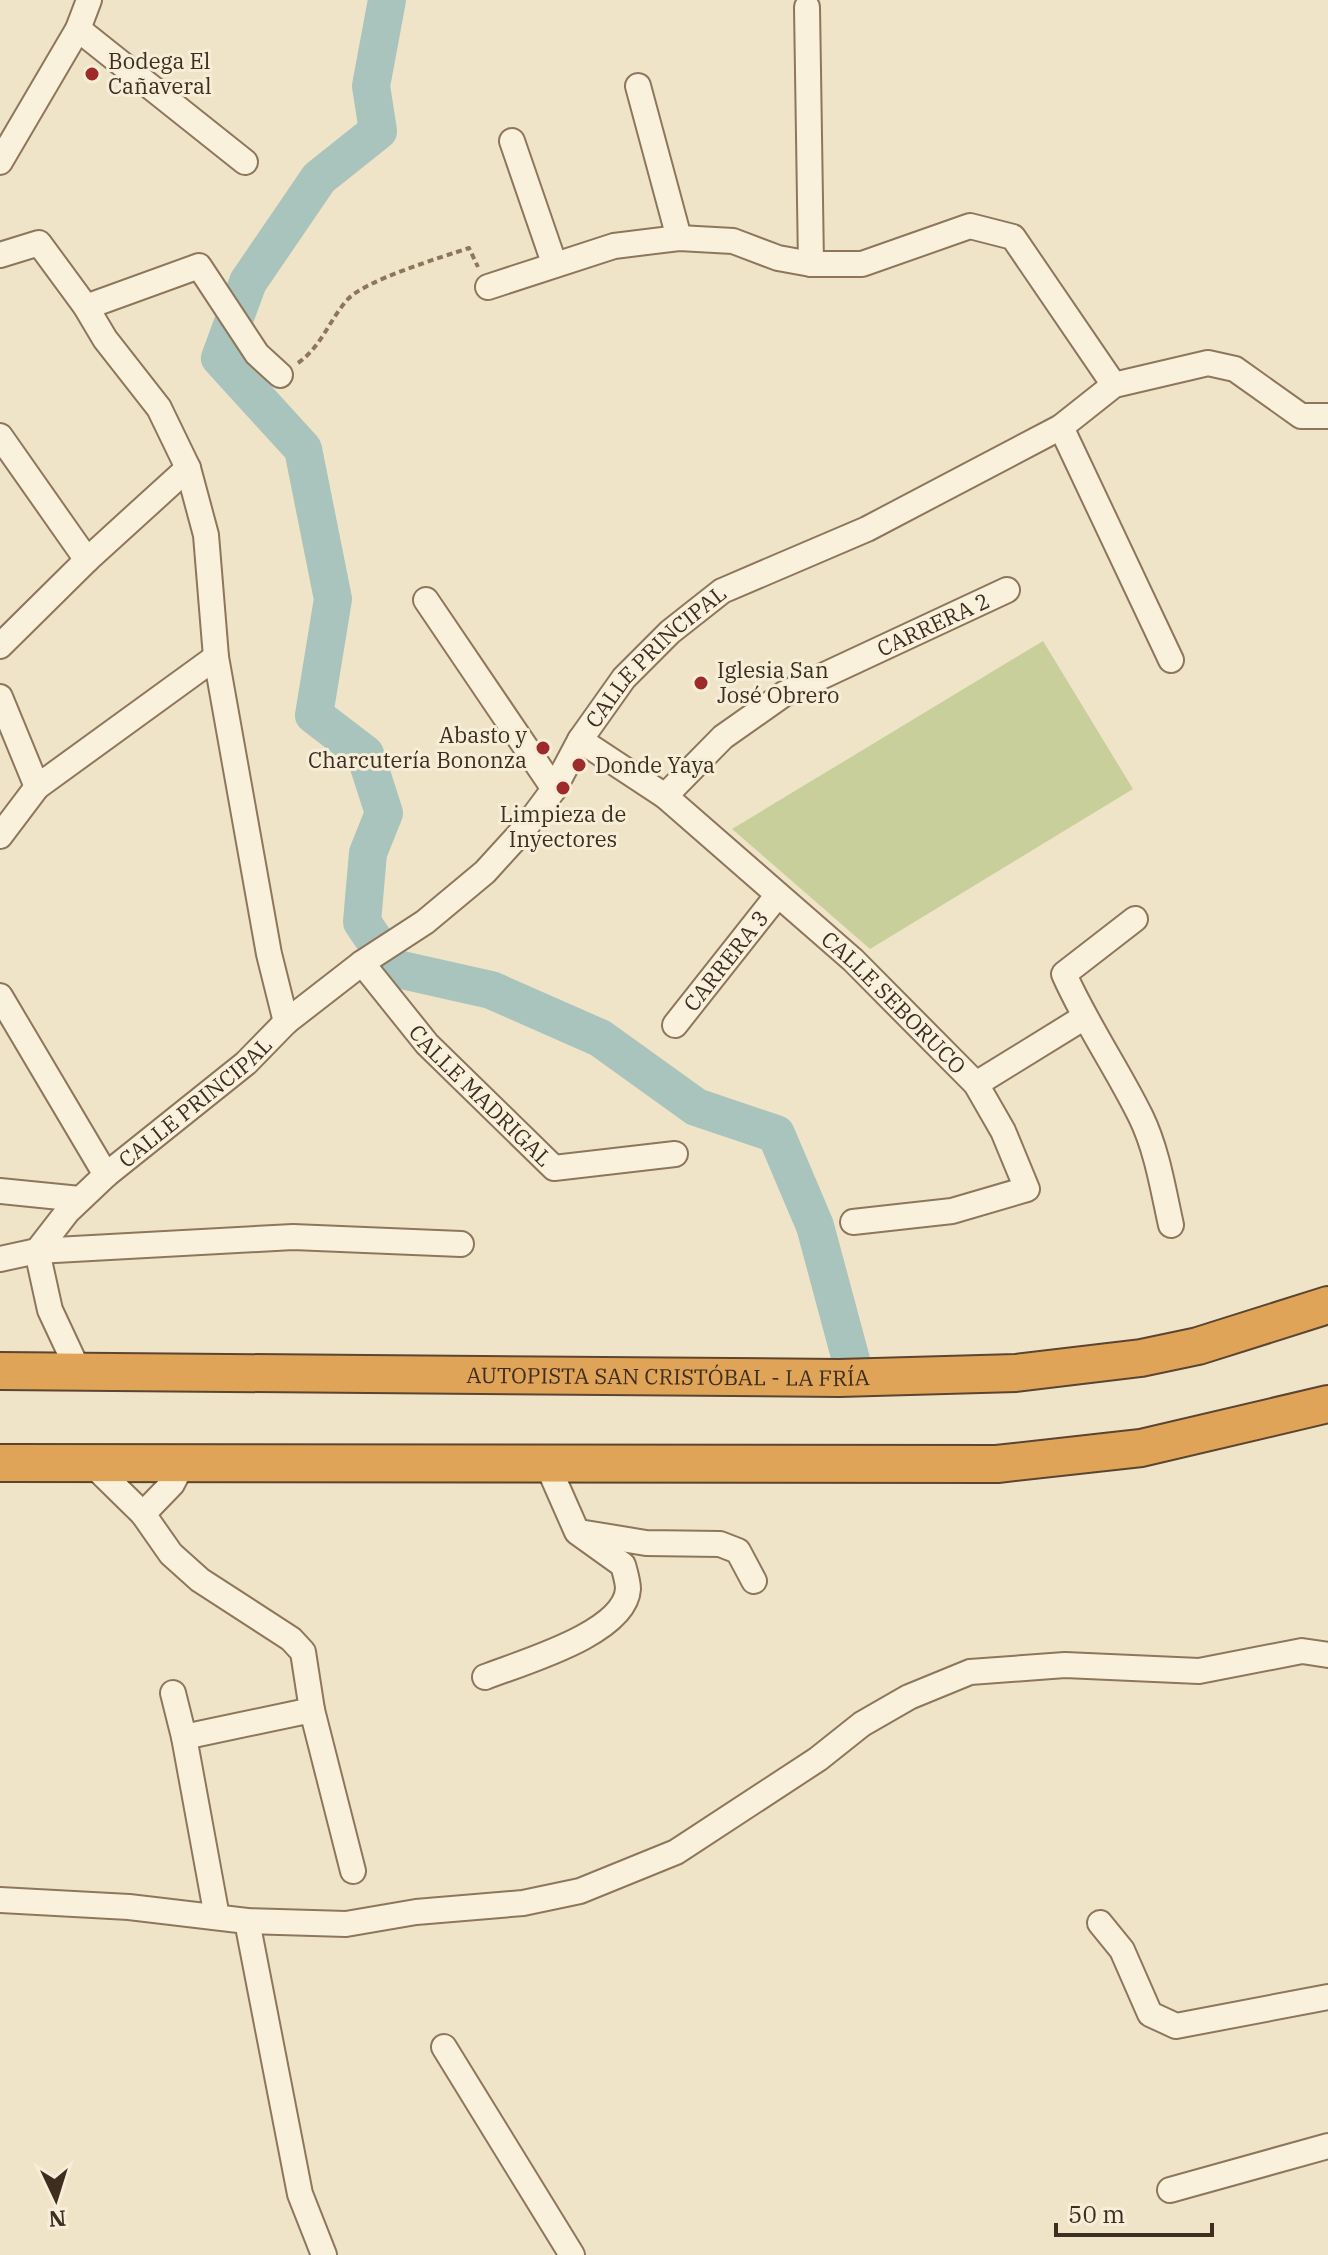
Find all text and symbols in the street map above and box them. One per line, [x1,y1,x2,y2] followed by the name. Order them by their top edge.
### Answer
[108,46,212,100] place label: Bodega El Cañaveral
[83,65,101,83] marker: Bodega El Cañaveral
[578,578,732,733] street label: CALLE PRINCIPAL
[872,585,994,663] street label: CARRERA 2
[717,655,839,709] place label: Iglesia San José Obrero
[692,674,710,692] marker: Iglesia San José Obrero
[308,720,527,774] place label: Abasto y Charcutería Bononza
[534,739,552,757] marker: Abasto y Charcutería Bononza
[595,750,715,779] place label: Donde Yaya
[570,756,588,774] marker: Donde Yaya
[554,779,572,797] marker: Limpieza de Inyectores
[500,799,626,853] place label: Limpieza de Inyectores
[677,904,774,1017] street label: CARRERA 3
[816,924,973,1080] street label: CALLE SEBORUCO
[403,1018,559,1172] street label: CALLE MADRIGAL
[112,1030,278,1174] street label: CALLE PRINCIPAL
[466,1360,870,1392] street label: AUTOPISTA SAN CRISTÓBAL - LA FRÍA
[16,2159,96,2239] north arrow
[1056,2187,1212,2237] scale bar
[1068,2198,1125,2230] text: 50 m
[48,2204,67,2235] text: N

